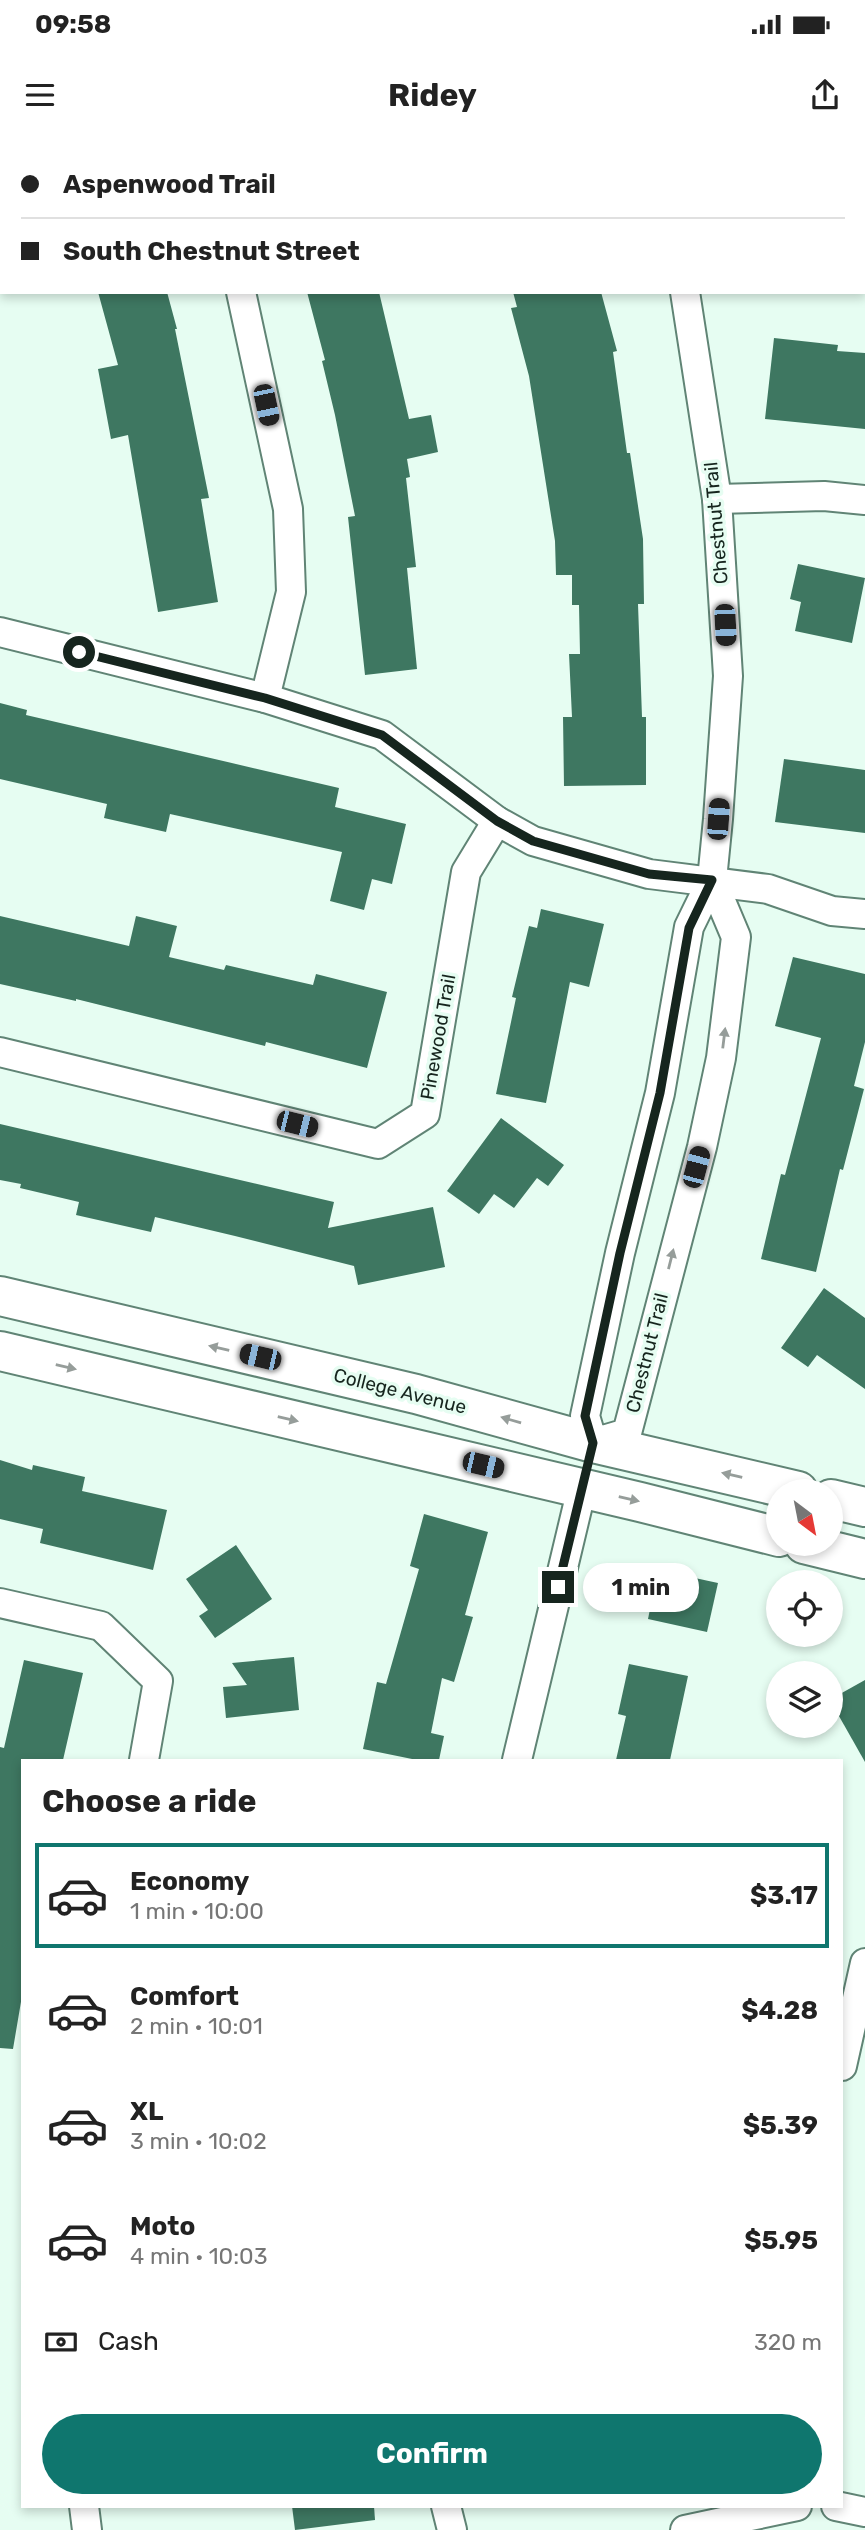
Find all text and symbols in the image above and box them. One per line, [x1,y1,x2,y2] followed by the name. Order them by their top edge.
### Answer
[35,9,111,40] text: 09:58
[21,76,59,114] icon: menu
[388,76,477,114] text: Ridey
[806,76,844,114] icon: share
[63,169,276,200] text: Aspenwood Trail
[63,236,360,267] text: South Chestnut Street
[252,382,281,428] car
[699,461,733,585] street label: Chestnut Trail
[714,603,737,647] car
[63,636,95,668] route start
[707,797,730,841] car
[416,972,460,1102] street label: Pinewood Trail
[718,1027,729,1049] one-way arrow
[275,1109,320,1139] car
[681,1144,712,1190] car
[667,1248,677,1269] one-way arrow
[621,1291,673,1415] street label: Chestnut Trail
[208,1342,230,1353] one-way arrow
[238,1342,283,1372] car
[55,1362,77,1373] one-way arrow
[331,1363,469,1419] street label: College Avenue
[277,1414,299,1425] one-way arrow
[500,1415,521,1425] one-way arrow
[461,1450,506,1480] car
[721,1469,743,1480] one-way arrow
[766,1479,844,1556] north arrow
[766,1479,843,1738] map controls
[618,1494,640,1505] one-way arrow
[582,1562,698,1612] callout: 1 min
[766,1570,843,1647] button: locate
[542,1571,574,1603] route end
[612,1573,670,1601] text: 1 min
[766,1661,843,1738] button: layers
[42,1782,256,1820] text: Choose a ride
[46,1864,109,1927] icon: car
[130,1866,249,1897] text: Economy
[750,1880,818,1911] text: $3.17
[130,1897,264,1925] text: 1 min · 10:00
[46,1979,109,2042] icon: car
[130,1981,239,2012] text: Comfort
[741,1995,818,2026] text: $4.28
[130,2012,263,2040] text: 2 min · 10:01
[46,2094,109,2157] icon: car
[130,2096,163,2127] text: XL
[743,2110,818,2141] text: $5.39
[130,2127,267,2155] text: 3 min · 10:02
[46,2209,109,2272] icon: car
[130,2211,195,2242] text: Moto
[744,2225,818,2256] text: $5.95
[130,2242,268,2270] text: 4 min · 10:03
[42,2323,80,2361] icon: cash
[98,2326,159,2357] text: Cash
[754,2328,822,2356] text: 320 m
[42,2414,822,2494] button: Confirm

